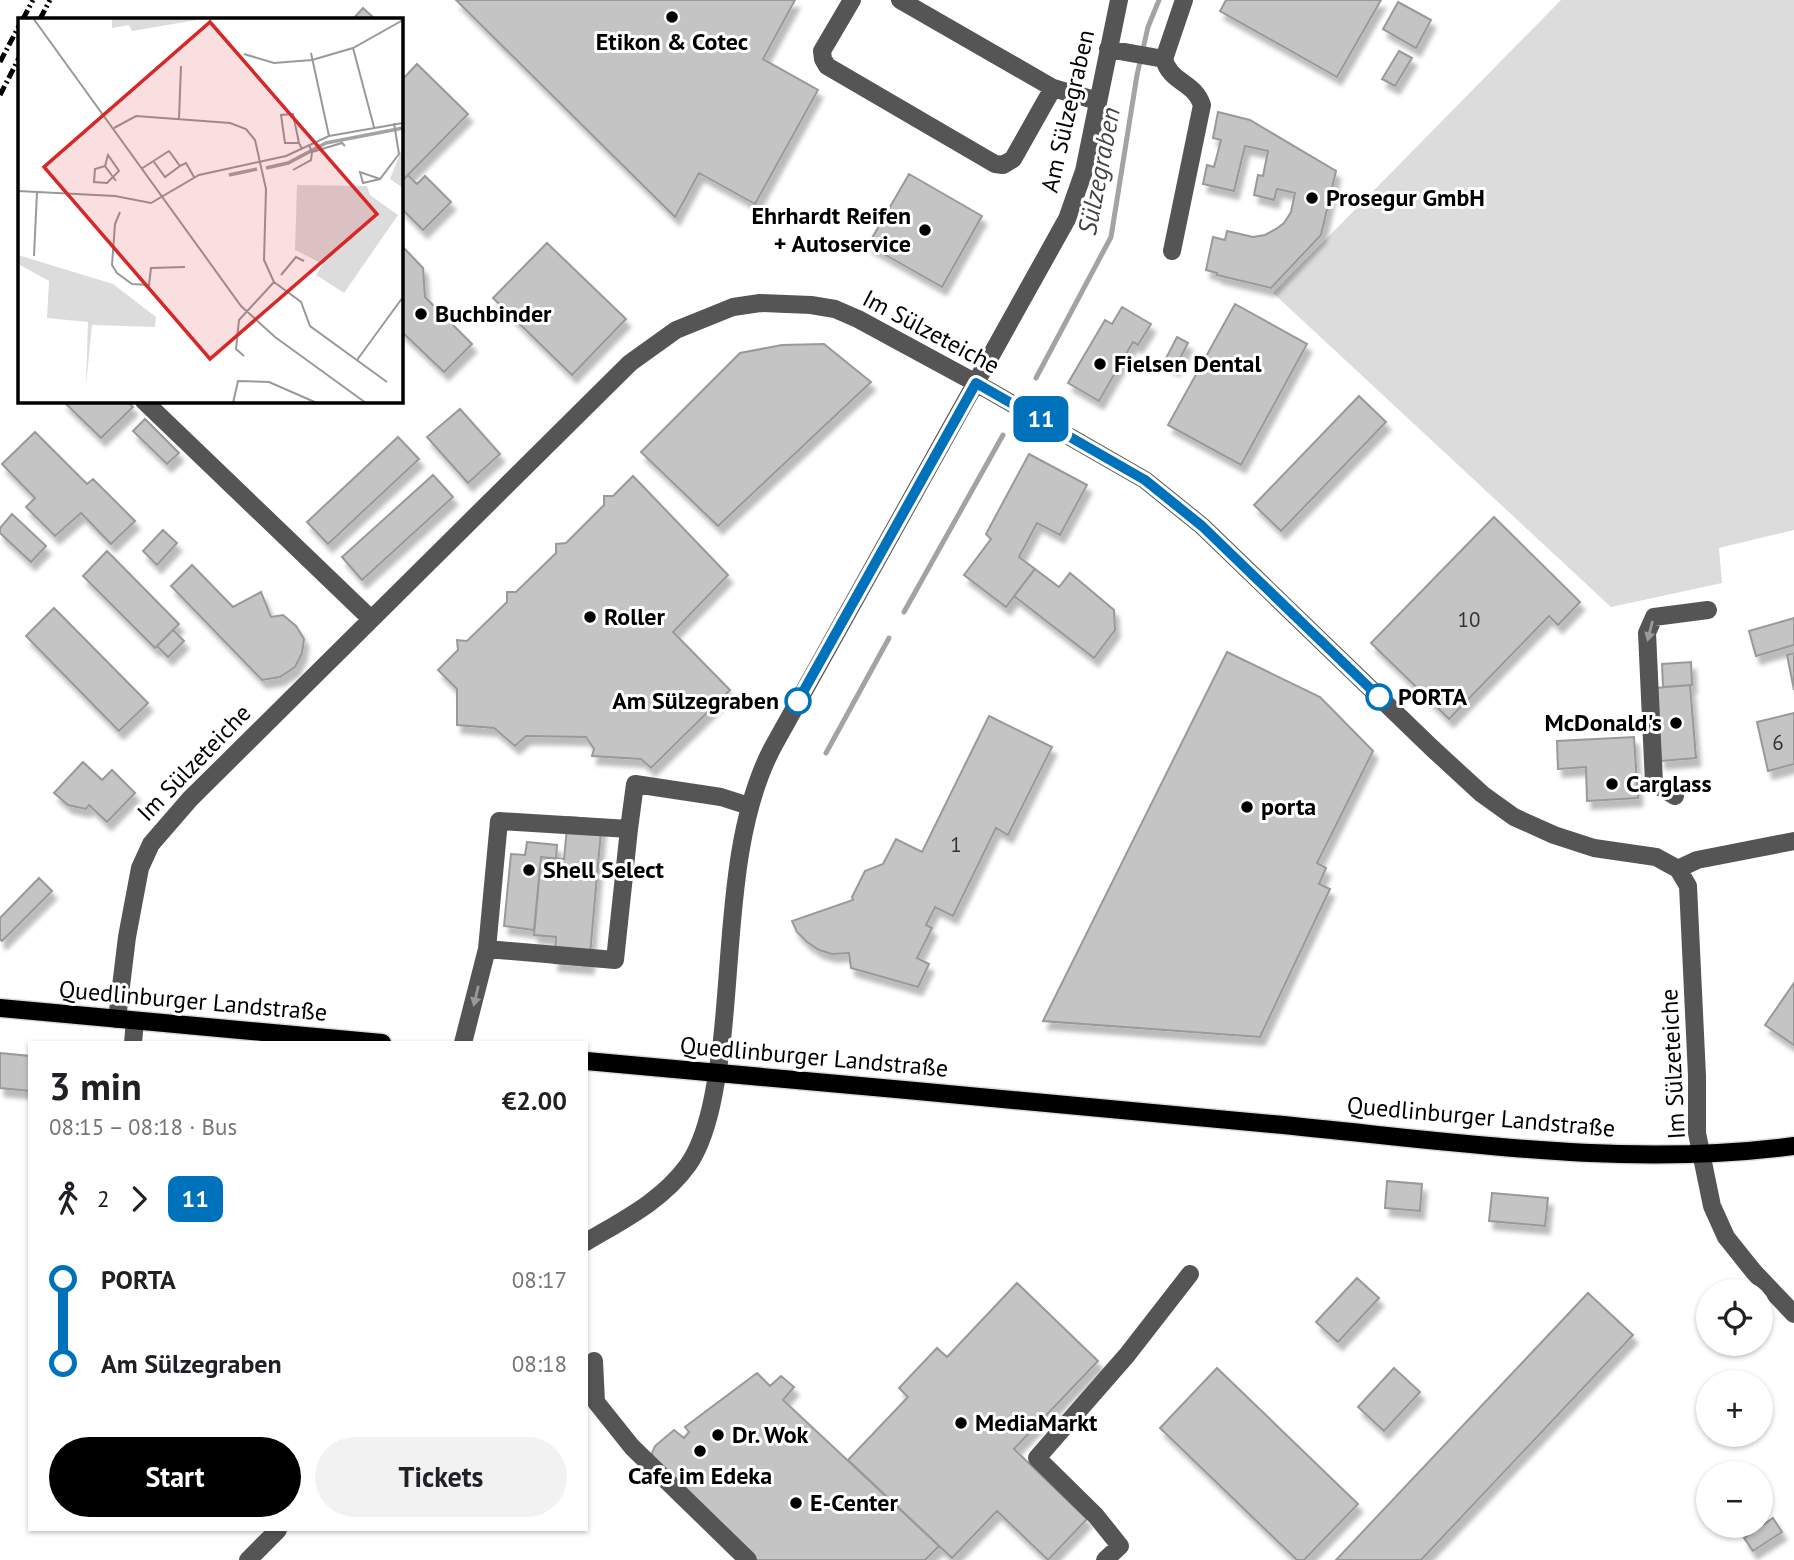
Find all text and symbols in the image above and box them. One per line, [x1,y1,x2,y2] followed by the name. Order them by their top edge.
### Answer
[664,9,680,25] marker: Etikon & Cotec
[18,18,402,402] inset map
[596,26,748,57] place label: Etikon & Cotec
[1035,27,1101,195] street label: Am Sülzegraben
[1071,104,1127,238] water label: Sülzegraben
[1326,182,1485,213] place label: Prosegur GmbH
[1304,190,1320,206] marker: Prosegur GmbH
[751,200,911,259] place label: Ehrhardt Reifen + Autoservice
[917,222,933,238] marker: Ehrhardt Reifen + Autoservice
[857,282,1005,381] street label: Im Sülzeteiche
[435,298,552,329] place label: Buchbinder
[413,306,429,322] marker: Buchbinder
[1114,348,1262,379] place label: Fielsen Dental
[1092,356,1108,372] marker: Fielsen Dental
[1010,396,1072,442] line badge: 11
[1027,403,1055,434] text: 11
[604,601,665,632] place label: Roller
[1458,606,1480,633] house number: 10
[582,609,598,625] marker: Roller
[1644,620,1655,642] one-way arrow
[1398,681,1468,712] place label: PORTA
[1366,684,1392,710] marker: PORTA
[612,685,779,716] place label: Am Sülzegraben
[785,688,811,714] marker: Am Sülzegraben
[130,698,257,828] street label: Im Sülzeteiche
[1545,707,1662,738] place label: McDonald's
[1668,715,1684,731] marker: McDonald's
[1772,729,1784,756] house number: 6
[1626,768,1712,799] place label: Carglass
[1604,776,1620,792] marker: Carglass
[1261,791,1316,822] place label: porta
[1239,799,1255,815] marker: porta
[950,831,962,858] house number: 1
[543,854,665,885] place label: Shell Select
[521,862,537,878] marker: Shell Select
[58,973,329,1028] street label: Quedlinburger Landstraße
[470,985,481,1007] one-way arrow
[1653,988,1692,1140] street label: Im Sülzeteiche
[679,1029,950,1084] street label: Quedlinburger Landstraße
[49,1061,142,1110] text: 3 min
[502,1084,567,1117] text: €2.00
[1346,1089,1617,1144] street label: Quedlinburger Landstraße
[49,1112,237,1141] text: 08:15 – 08:18 · Bus
[49,1180,87,1218] icon: walk
[120,1180,158,1218] icon: forward
[182,1183,209,1214] text: 11
[97,1184,110,1213] text: 2
[101,1263,176,1296] text: PORTA
[512,1265,567,1294] text: 08:17
[1696,1279,1773,1538] map controls
[1696,1279,1773,1356] button: locate
[101,1347,282,1380] text: Am Sülzegraben
[512,1349,567,1378] text: 08:18
[1696,1370,1773,1447] button: +
[975,1407,1098,1438] place label: MediaMarkt
[953,1415,969,1431] marker: MediaMarkt
[732,1419,809,1450] place label: Dr. Wok
[710,1427,726,1443] marker: Dr. Wok
[49,1437,301,1517] button: Start
[315,1437,567,1517] button: Tickets
[692,1443,708,1459] marker: Cafe im Edeka
[628,1460,772,1491] place label: Cafe im Edeka
[1696,1461,1773,1538] button: −
[810,1487,898,1518] place label: E-Center
[788,1495,804,1511] marker: E-Center

